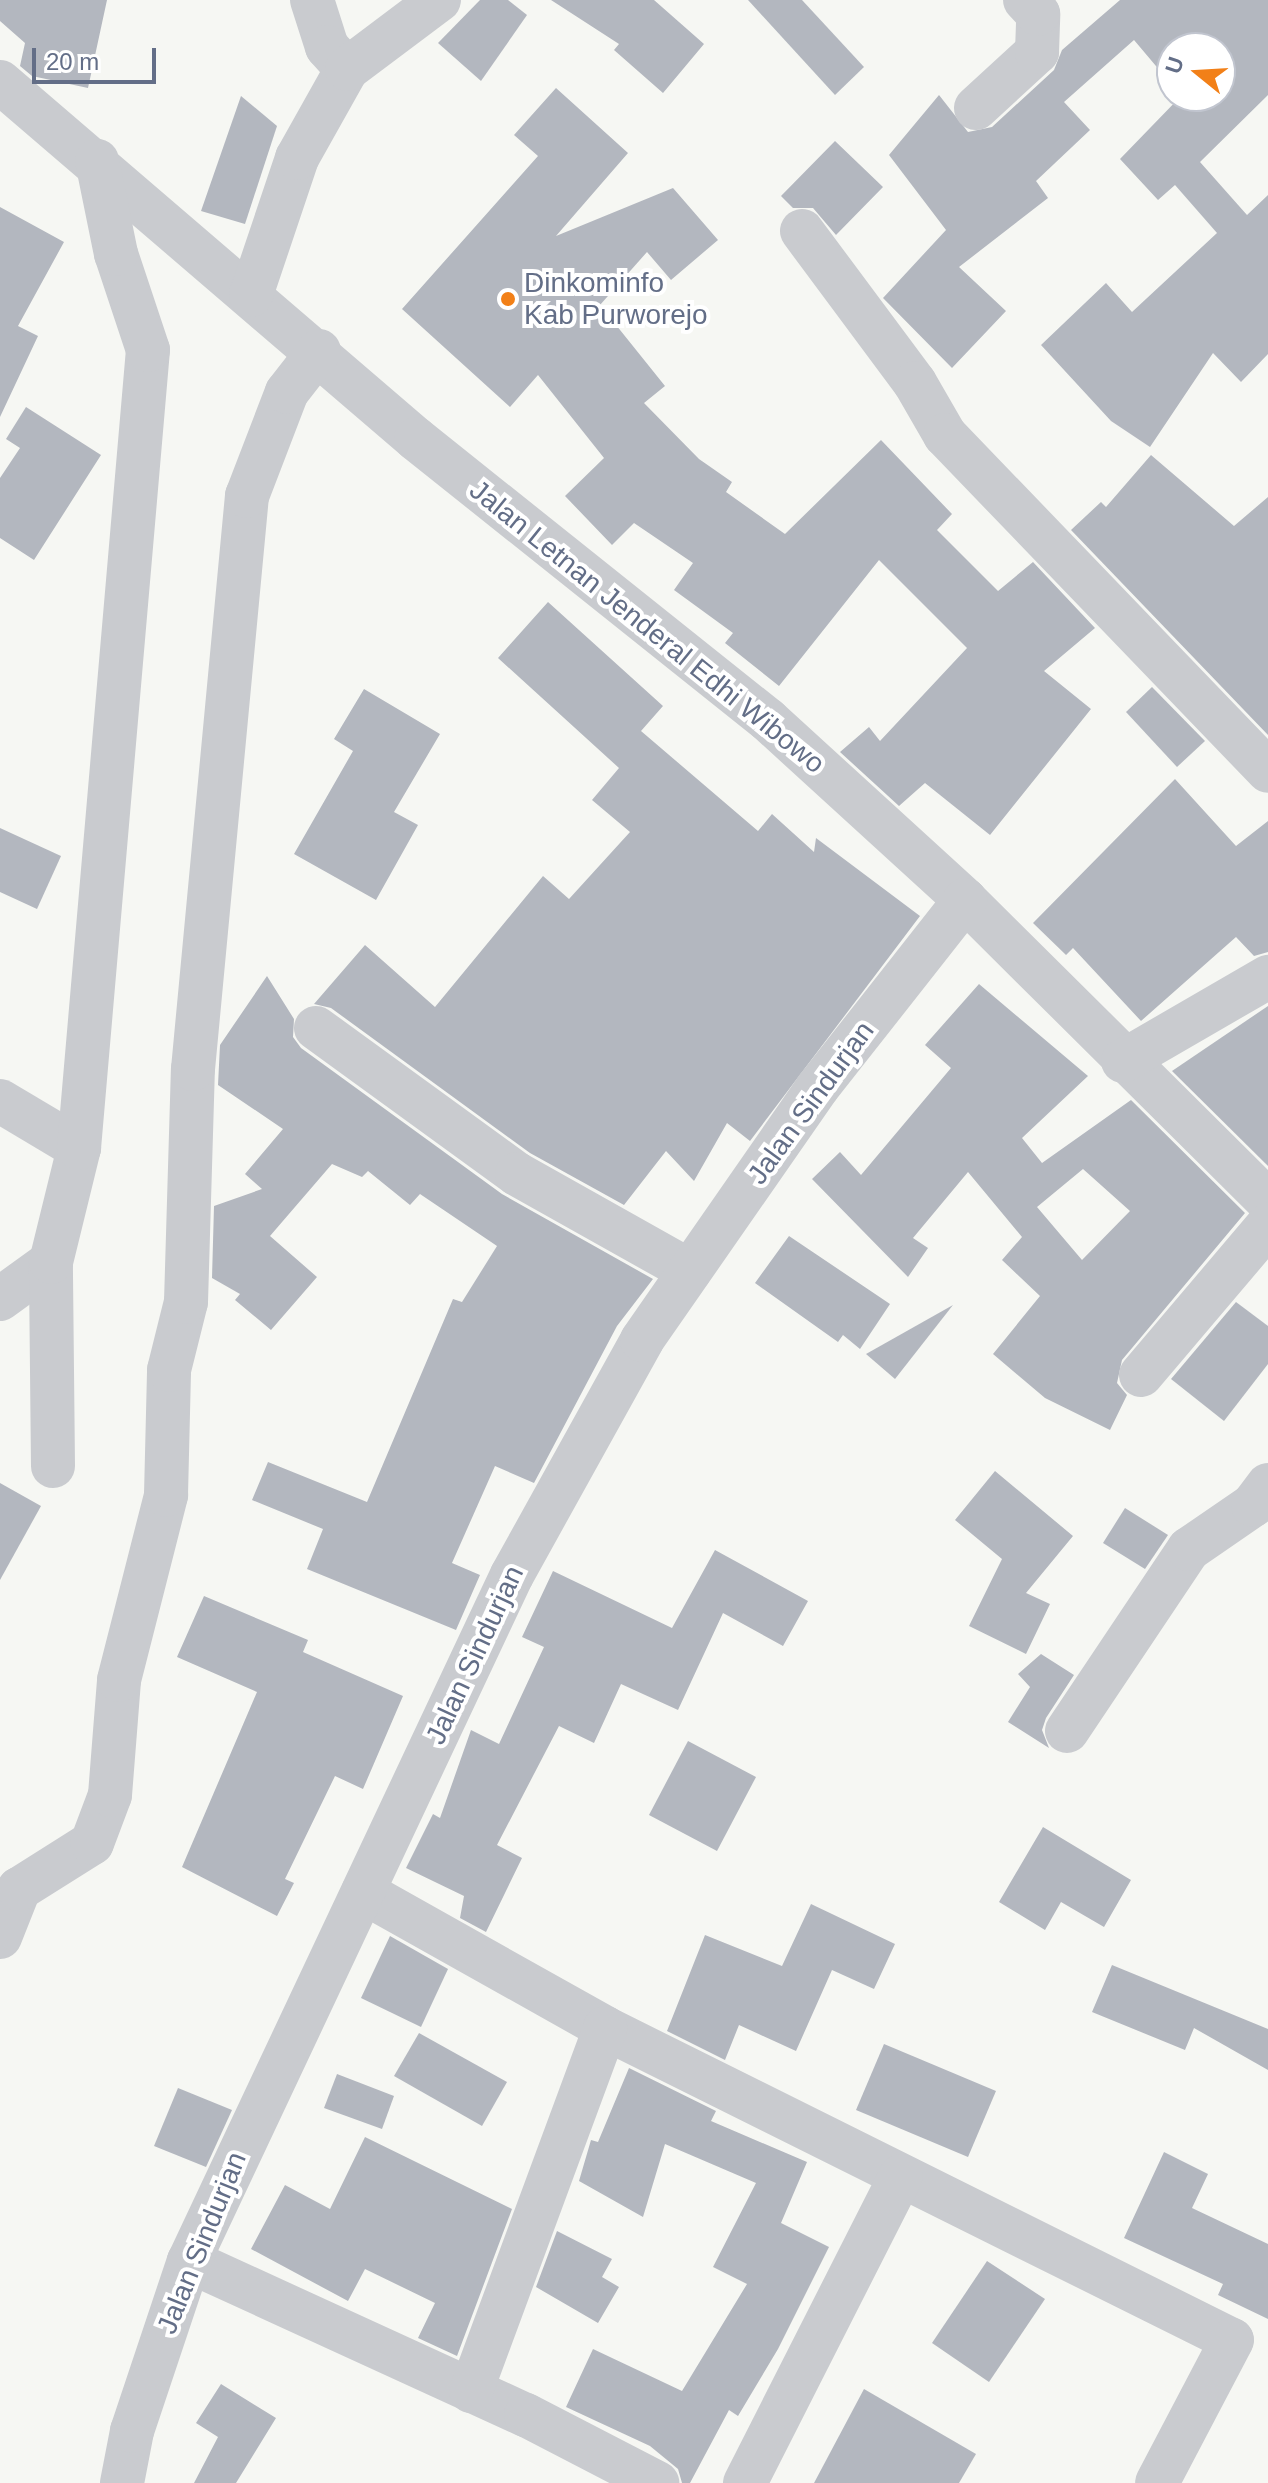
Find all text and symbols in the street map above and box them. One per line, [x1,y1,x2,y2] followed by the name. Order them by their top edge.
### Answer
[36,32,160,82] scale bar
[1156,32,1236,112] north arrow
[46,48,99,75] text: 20 m
[1160,54,1189,76] text: U
[524,266,708,332] place label: Dinkominfo Kab Purworejo
[499,290,517,308] marker: Dinkominfo Kab Purworejo
[463,473,831,781] street label: Jalan Letnan Jenderal Edhi Wibowo
[741,1015,881,1191] street label: Jalan Sindurjan
[419,1560,531,1750] street label: Jalan Sindurjan
[150,2147,254,2339] street label: Jalan Sindurjan

